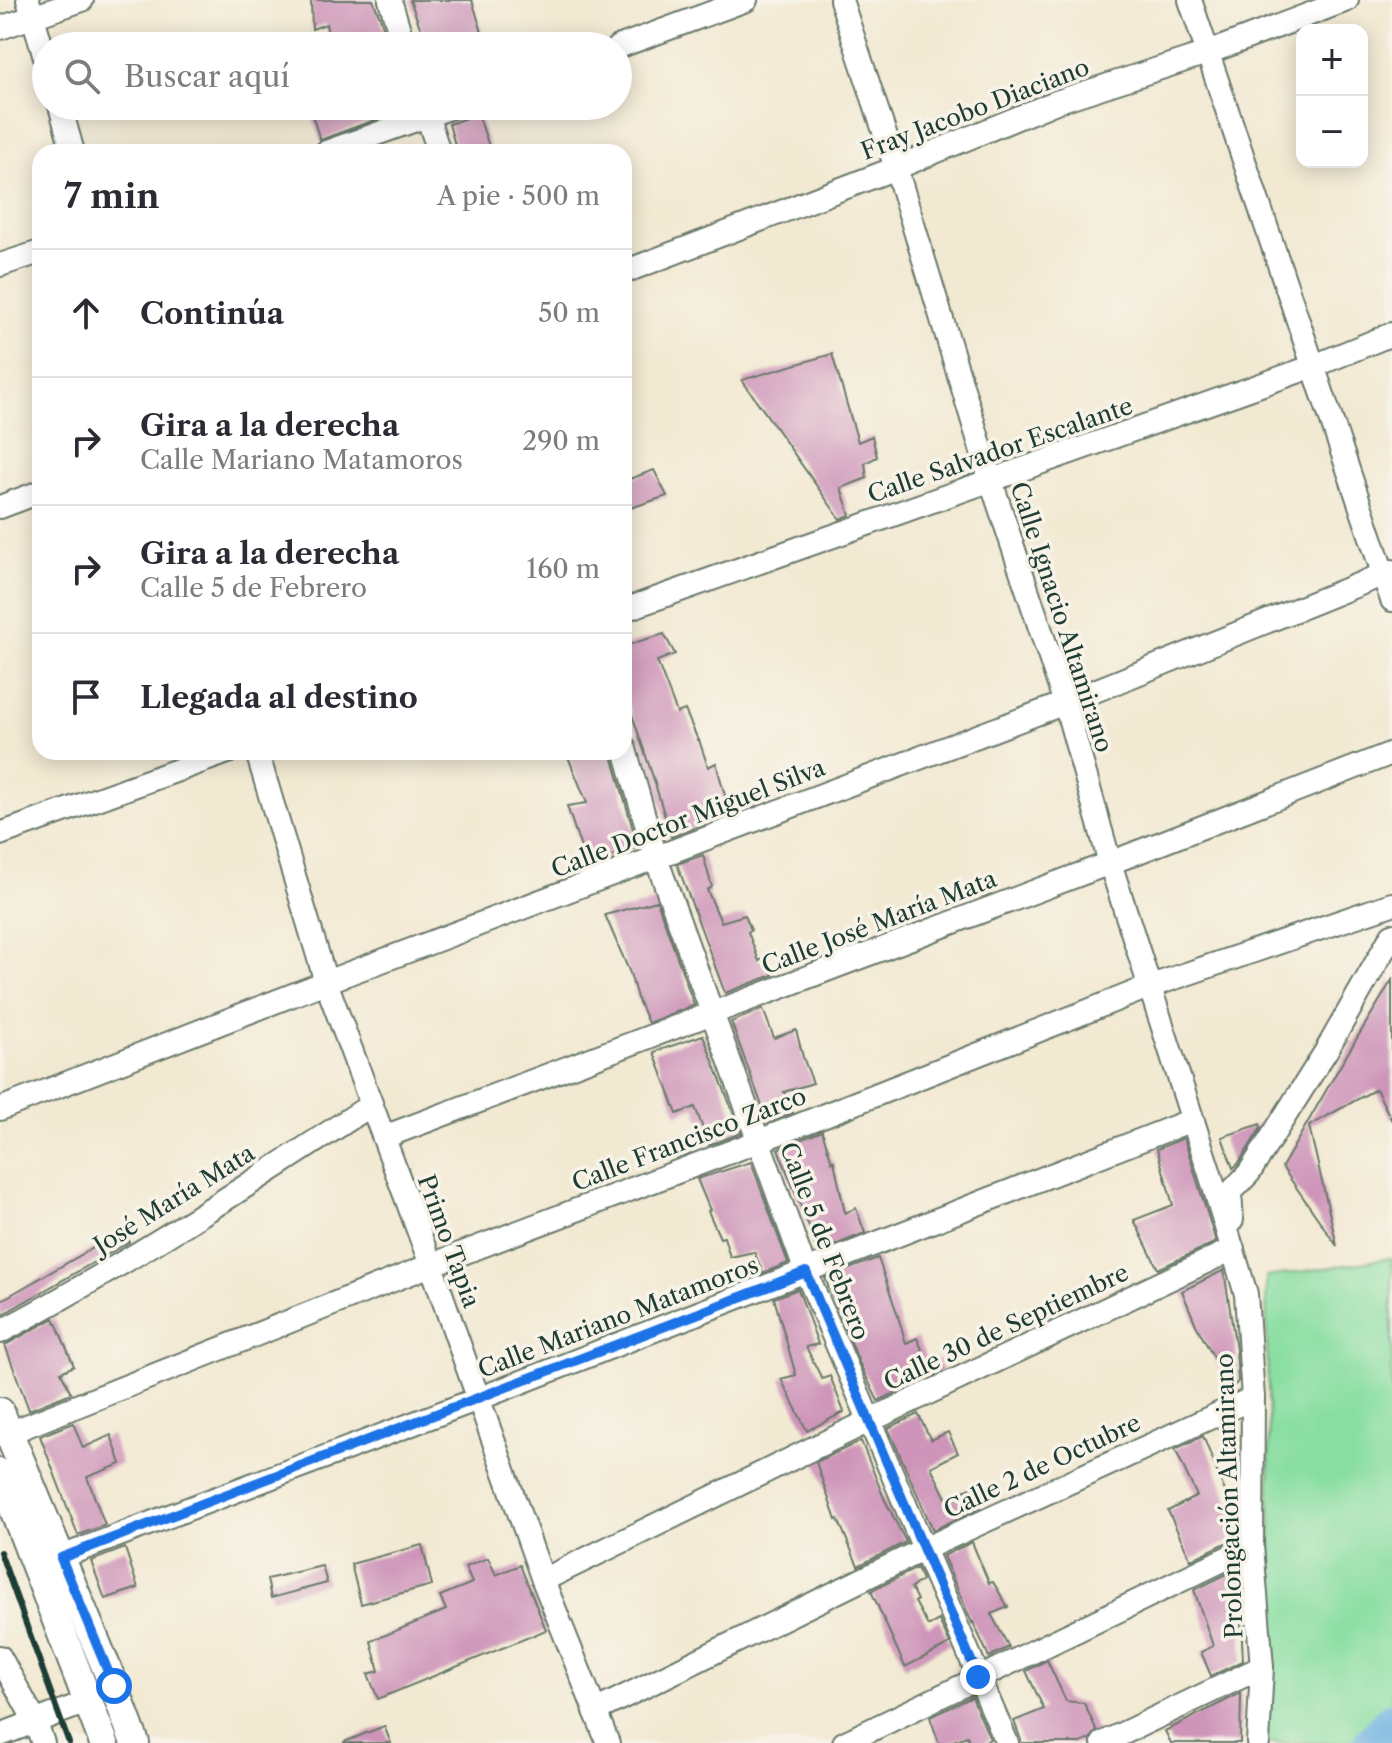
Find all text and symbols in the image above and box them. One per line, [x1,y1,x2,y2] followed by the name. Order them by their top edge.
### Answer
[1296,24,1368,168] map controls
[1296,24,1368,96] button: +
[32,32,632,120] search box
[857,52,1093,166] street label: Fray Jacobo Diaciano
[60,54,104,98] icon: search
[124,58,290,95] text: Buscar aquí
[1296,96,1368,168] button: −
[64,175,160,217] text: 7 min
[437,180,600,212] text: A pie · 500 m
[64,291,108,335] icon: ahead
[140,295,284,332] text: Continúa
[538,297,600,329] text: 50 m
[864,391,1136,509] street label: Calle Salvador Escalante
[140,407,399,444] text: Gira a la derecha
[64,419,108,463] icon: right
[522,425,600,457] text: 290 m
[140,444,463,476] text: Calle Mariano Matamoros
[1005,478,1119,756] street label: Calle Ignacio Altamirano
[140,535,399,572] text: Gira a la derecha
[64,547,108,591] icon: right
[526,553,600,585] text: 160 m
[140,572,367,604] text: Calle 5 de Febrero
[64,675,108,719] icon: arrive
[140,679,418,716] text: Llegada al destino
[547,752,829,884] street label: Calle Doctor Miguel Silva
[757,864,1001,980] street label: Calle José María Mata
[568,1081,810,1197] street label: Calle Francisco Zarco
[85,1138,260,1262] street label: José María Mata
[774,1138,876,1344] street label: Calle 5 de Febrero
[412,1171,487,1312] street label: Primo Tapia
[474,1250,762,1384] street label: Calle Mariano Matamoros
[879,1258,1133,1396] street label: Calle 30 de Septiembre
[1210,1353,1248,1639] street label: Prolongación Altamirano
[939,1408,1145,1524] street label: Calle 2 de Octubre
[960,1659,996,1695] route end
[96,1668,132,1704] route start

